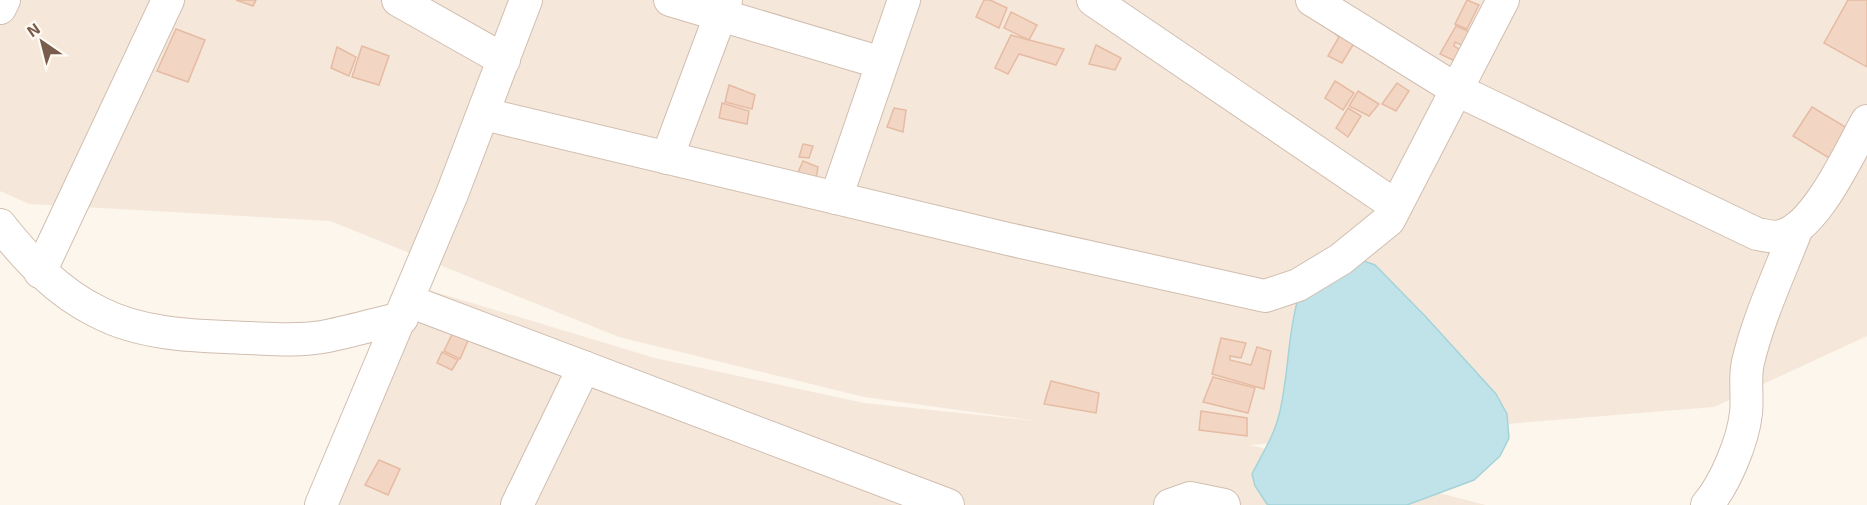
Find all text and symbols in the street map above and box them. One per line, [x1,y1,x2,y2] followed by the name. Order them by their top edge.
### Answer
[12,12,72,72] north arrow
[23,18,43,40] text: N

